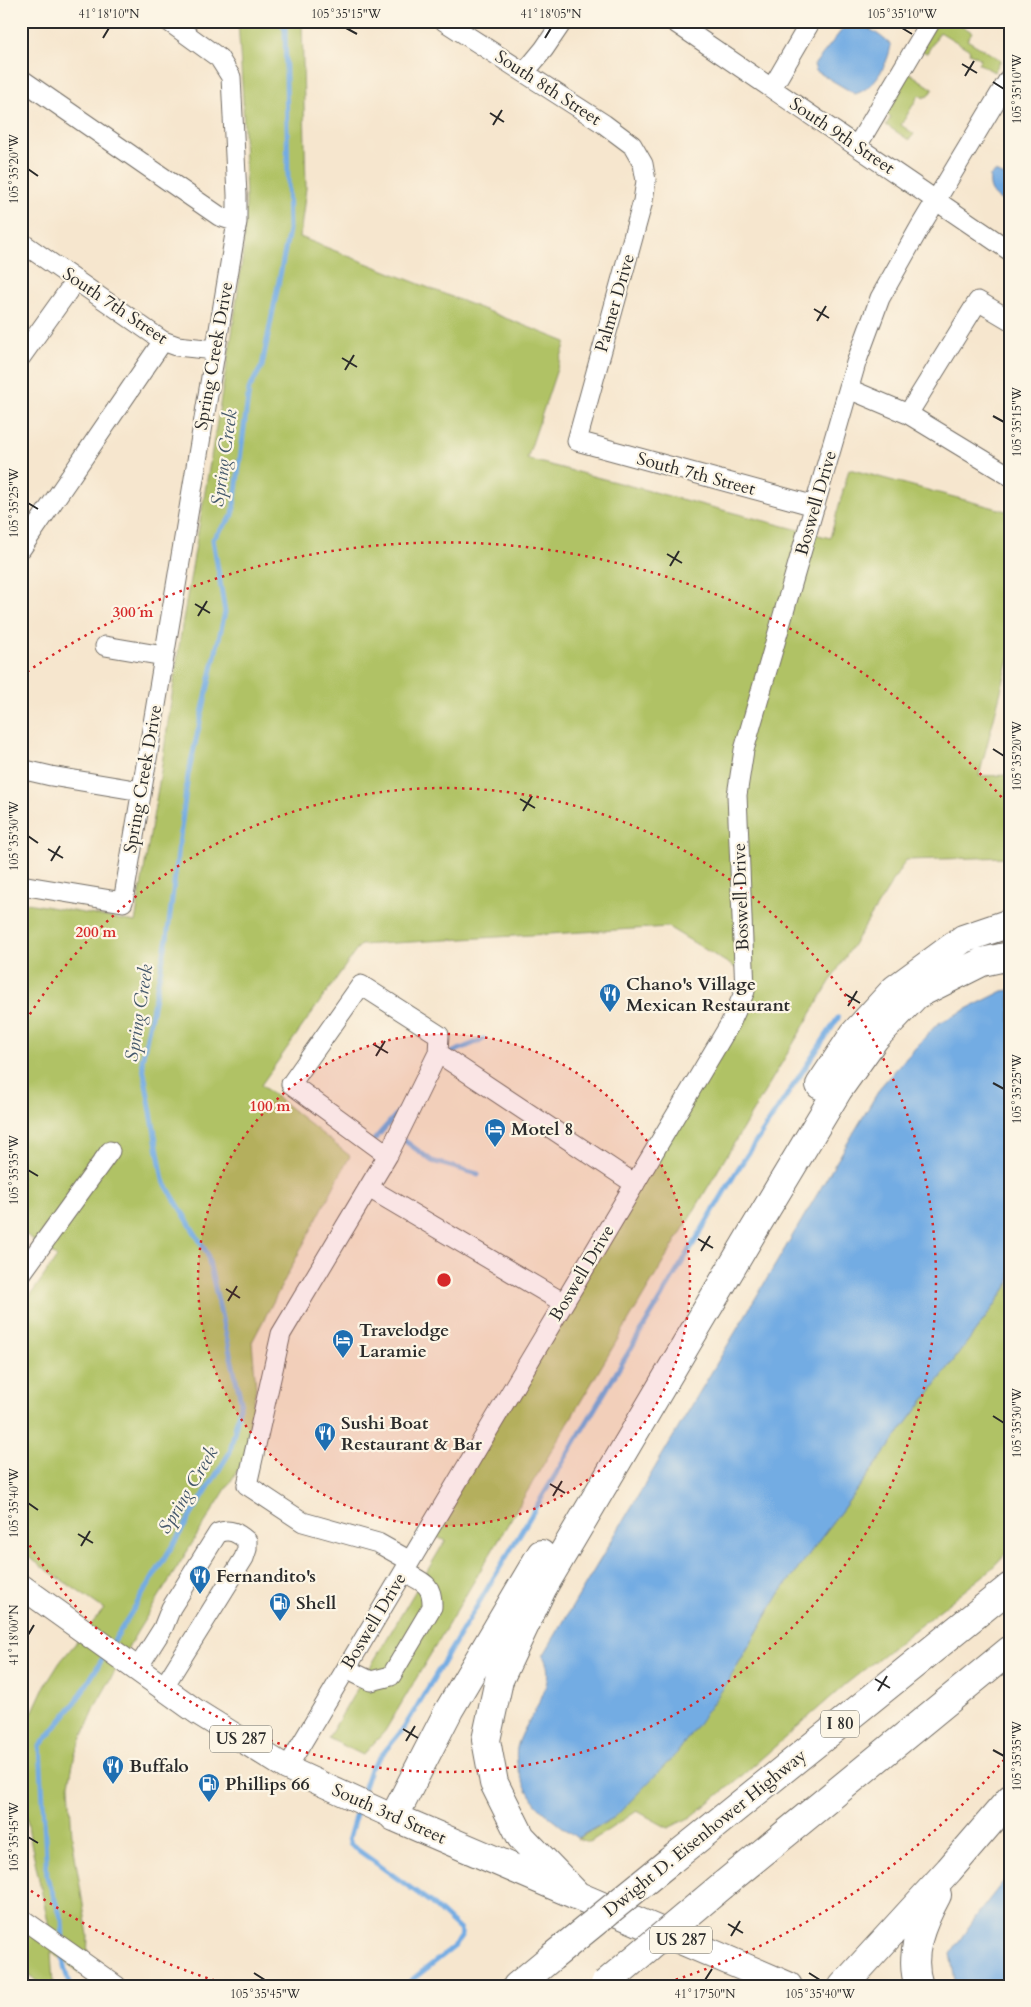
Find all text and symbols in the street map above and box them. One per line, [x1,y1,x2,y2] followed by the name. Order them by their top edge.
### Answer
[79,6,140,22] text: 41°18'10"N
[311,6,382,22] text: 105°35'15"W
[521,6,582,22] text: 41°18'05"N
[867,6,938,22] text: 105°35'10"W
[490,44,606,132] street label: South 8th Street
[1009,53,1025,124] text: 105°35'10"W
[784,92,900,181] street label: South 9th Street
[6,133,22,204] text: 105°35'20"W
[589,251,641,355] street label: Palmer Drive
[57,262,173,351] street label: South 7th Street
[189,280,239,432] street label: Spring Creek Drive
[1009,386,1025,457] text: 105°35'15"W
[204,407,244,508] water label: Spring Creek
[634,446,758,502] street label: South 7th Street
[789,448,843,558] street label: Boswell Drive
[6,467,22,538] text: 105°35'25"W
[113,602,154,622] text: 300 m
[118,703,168,855] street label: Spring Creek Drive
[1009,720,1025,791] text: 105°35'20"W
[6,800,22,871] text: 105°35'30"W
[727,843,755,951] street label: Boswell Drive
[76,922,117,942] text: 200 m
[119,962,160,1063] water label: Spring Creek
[626,972,790,1018] place label: Chano's Village Mexican Restaurant
[598,982,622,1013] restaurant icon: Chano's Village Mexican Restaurant
[1009,1053,1025,1124] text: 105°35'25"W
[250,1096,291,1116] text: 100 m
[483,1117,507,1148] hotel icon: Motel 8
[511,1117,574,1142] place label: Motel 8
[6,1134,22,1205] text: 105°35'35"W
[543,1220,621,1326] street label: Boswell Drive
[435,1271,453,1289] centre of rings
[359,1318,449,1364] place label: Travelodge Laramie
[331,1328,355,1359] hotel icon: Travelodge Laramie
[1009,1387,1025,1458] text: 105°35'30"W
[341,1411,483,1457] place label: Sushi Boat Restaurant & Bar
[313,1421,337,1452] restaurant icon: Sushi Boat Restaurant & Bar
[152,1441,225,1539] water label: Spring Creek
[6,1467,22,1538] text: 105°35'40"W
[188,1564,212,1595] restaurant icon: Fernandito's
[216,1564,316,1589] place label: Fernandito's
[335,1568,413,1674] street label: Boswell Drive
[268,1591,292,1622] fuel station icon: Shell
[296,1591,336,1616] place label: Shell
[6,1604,22,1665] text: 41°18'00"N
[821,1710,859,1738] road number: I 80
[1009,1720,1025,1791] text: 105°35'35"W
[210,1726,272,1752] road number: US 287
[598,1743,812,1923] street label: Dwight D. Eisenhower Highway
[101,1754,125,1785] restaurant icon: Buffalo
[129,1754,189,1779] place label: Buffalo
[197,1772,221,1803] fuel station icon: Phillips 66
[225,1772,310,1797] place label: Phillips 66
[328,1778,450,1850] street label: South 3rd Street
[6,1801,22,1872] text: 105°35'45"W
[650,1926,712,1954] road number: US 287
[230,1986,301,2002] text: 105°35'45"W
[675,1986,736,2002] text: 41°17'50"N
[785,1986,856,2002] text: 105°35'40"W

